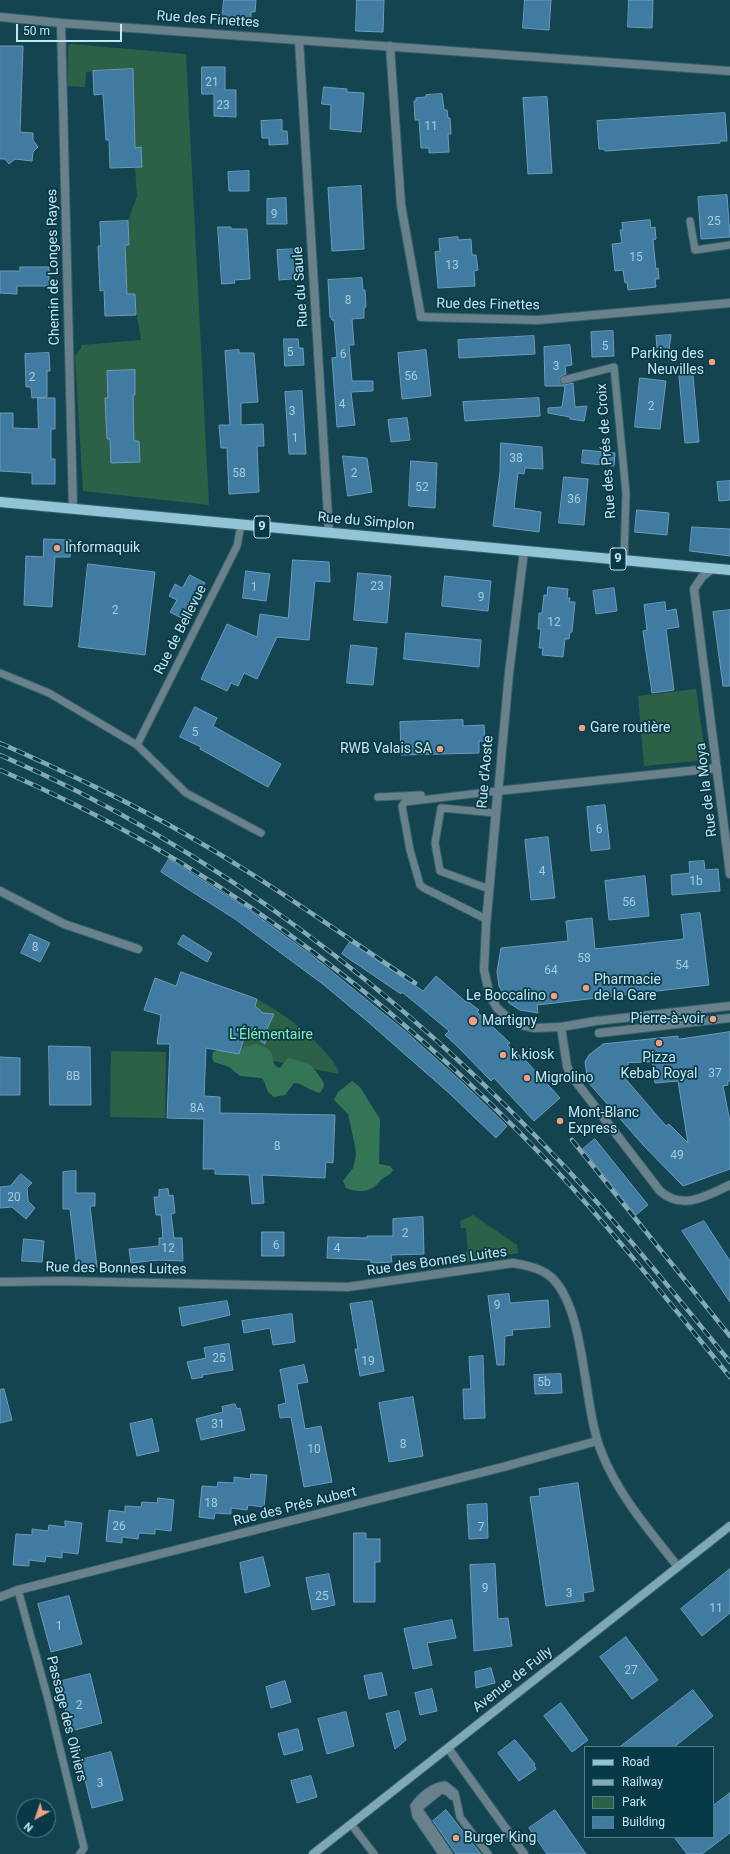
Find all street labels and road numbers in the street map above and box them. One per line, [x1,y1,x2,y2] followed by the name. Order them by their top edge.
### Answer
[156,8,260,32] street label: Rue des Finettes
[44,189,64,345] street label: Chemin de Longes Rayes
[290,246,312,328] street label: Rue du Saule
[436,296,540,314] street label: Rue des Finettes
[594,383,620,519] street label: Rue des Prés de Croix
[317,509,415,535] street label: Rue du Simplon
[254,516,270,538] road number: 9
[610,548,626,570] road number: 9
[151,582,211,678] street label: Rue de Bellevue
[474,735,498,809] street label: Rue d'Aoste
[693,742,721,838] street label: Rue de la Moya
[366,1244,508,1280] street label: Rue des Bonnes Luites
[45,1259,187,1279] street label: Rue des Bonnes Luites
[232,1484,358,1530] street label: Rue des Prés Aubert
[470,1644,556,1716] street label: Avenue de Fully
[42,1654,90,1784] street label: Passage des Oliviers

